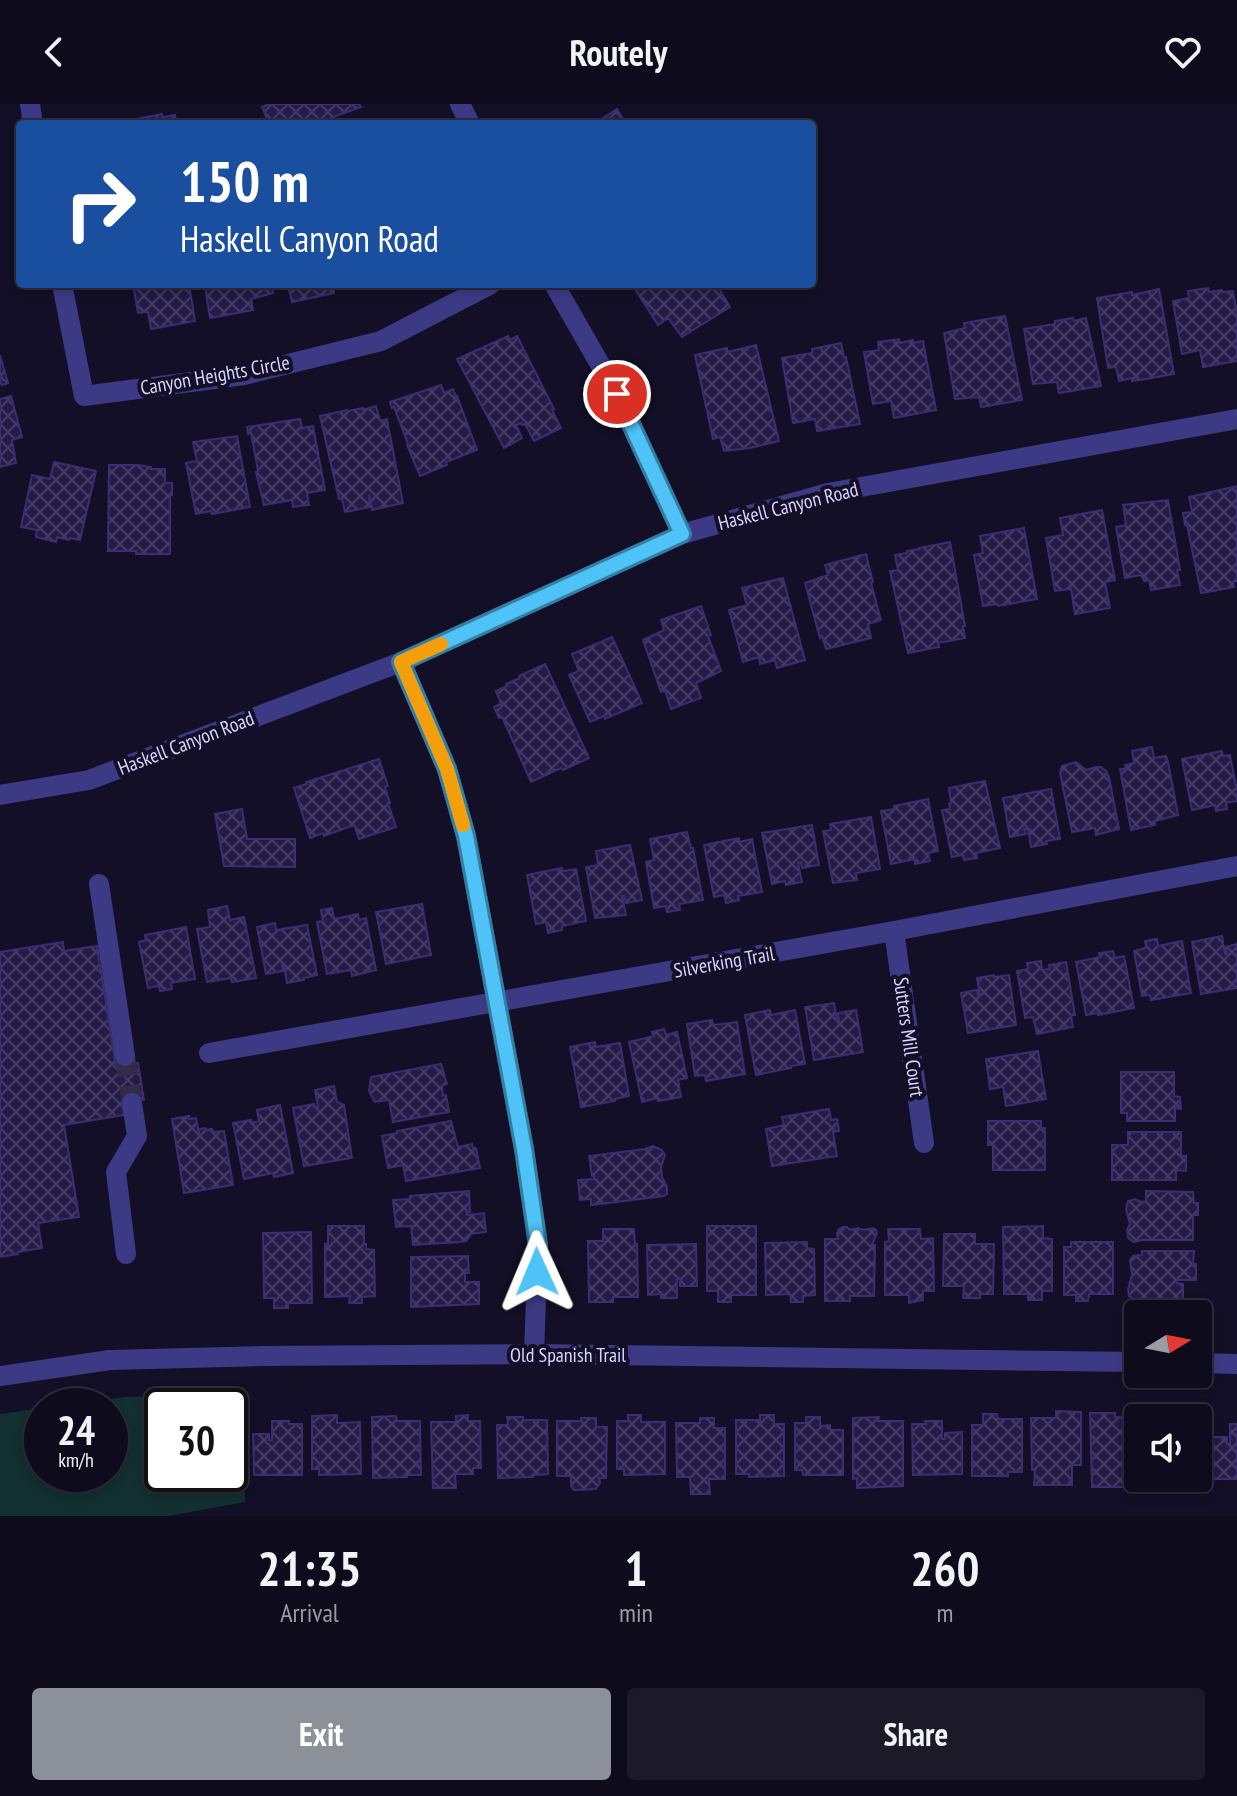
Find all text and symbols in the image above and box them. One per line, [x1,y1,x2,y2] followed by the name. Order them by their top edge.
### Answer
[570,29,667,76] text: Routely
[32,30,76,74] icon: back
[1161,30,1205,74] icon: heart
[180,145,309,217] text: 150 m
[48,152,152,256] icon: right
[180,215,439,262] text: Haskell Canyon Road
[138,349,292,401] street label: Canyon Heights Circle
[583,360,651,428] pin
[595,372,639,416] icon: arrive
[715,476,861,536] street label: Haskell Canyon Road
[114,705,258,781] street label: Haskell Canyon Road
[672,940,777,984] street label: Silverking Trail
[888,975,930,1099] street label: Sutters Mill Court
[495,1230,579,1314] position arrow
[1124,1300,1212,1388] north arrow
[1124,1300,1212,1492] map controls
[510,1342,626,1368] street label: Old Spanish Trail
[144,1388,248,1492] speed limit sign: 30
[57,1404,95,1456] text: 24
[1124,1404,1212,1492] button: sound
[58,1447,94,1473] text: km/h
[258,1537,361,1599] text: 21:35
[625,1537,647,1599] text: 1
[911,1537,979,1599] text: 260
[280,1596,339,1629] text: Arrival
[619,1596,653,1629] text: min
[937,1596,953,1629] text: m
[32,1688,611,1780] button: Exit
[627,1688,1205,1780] button: Share

